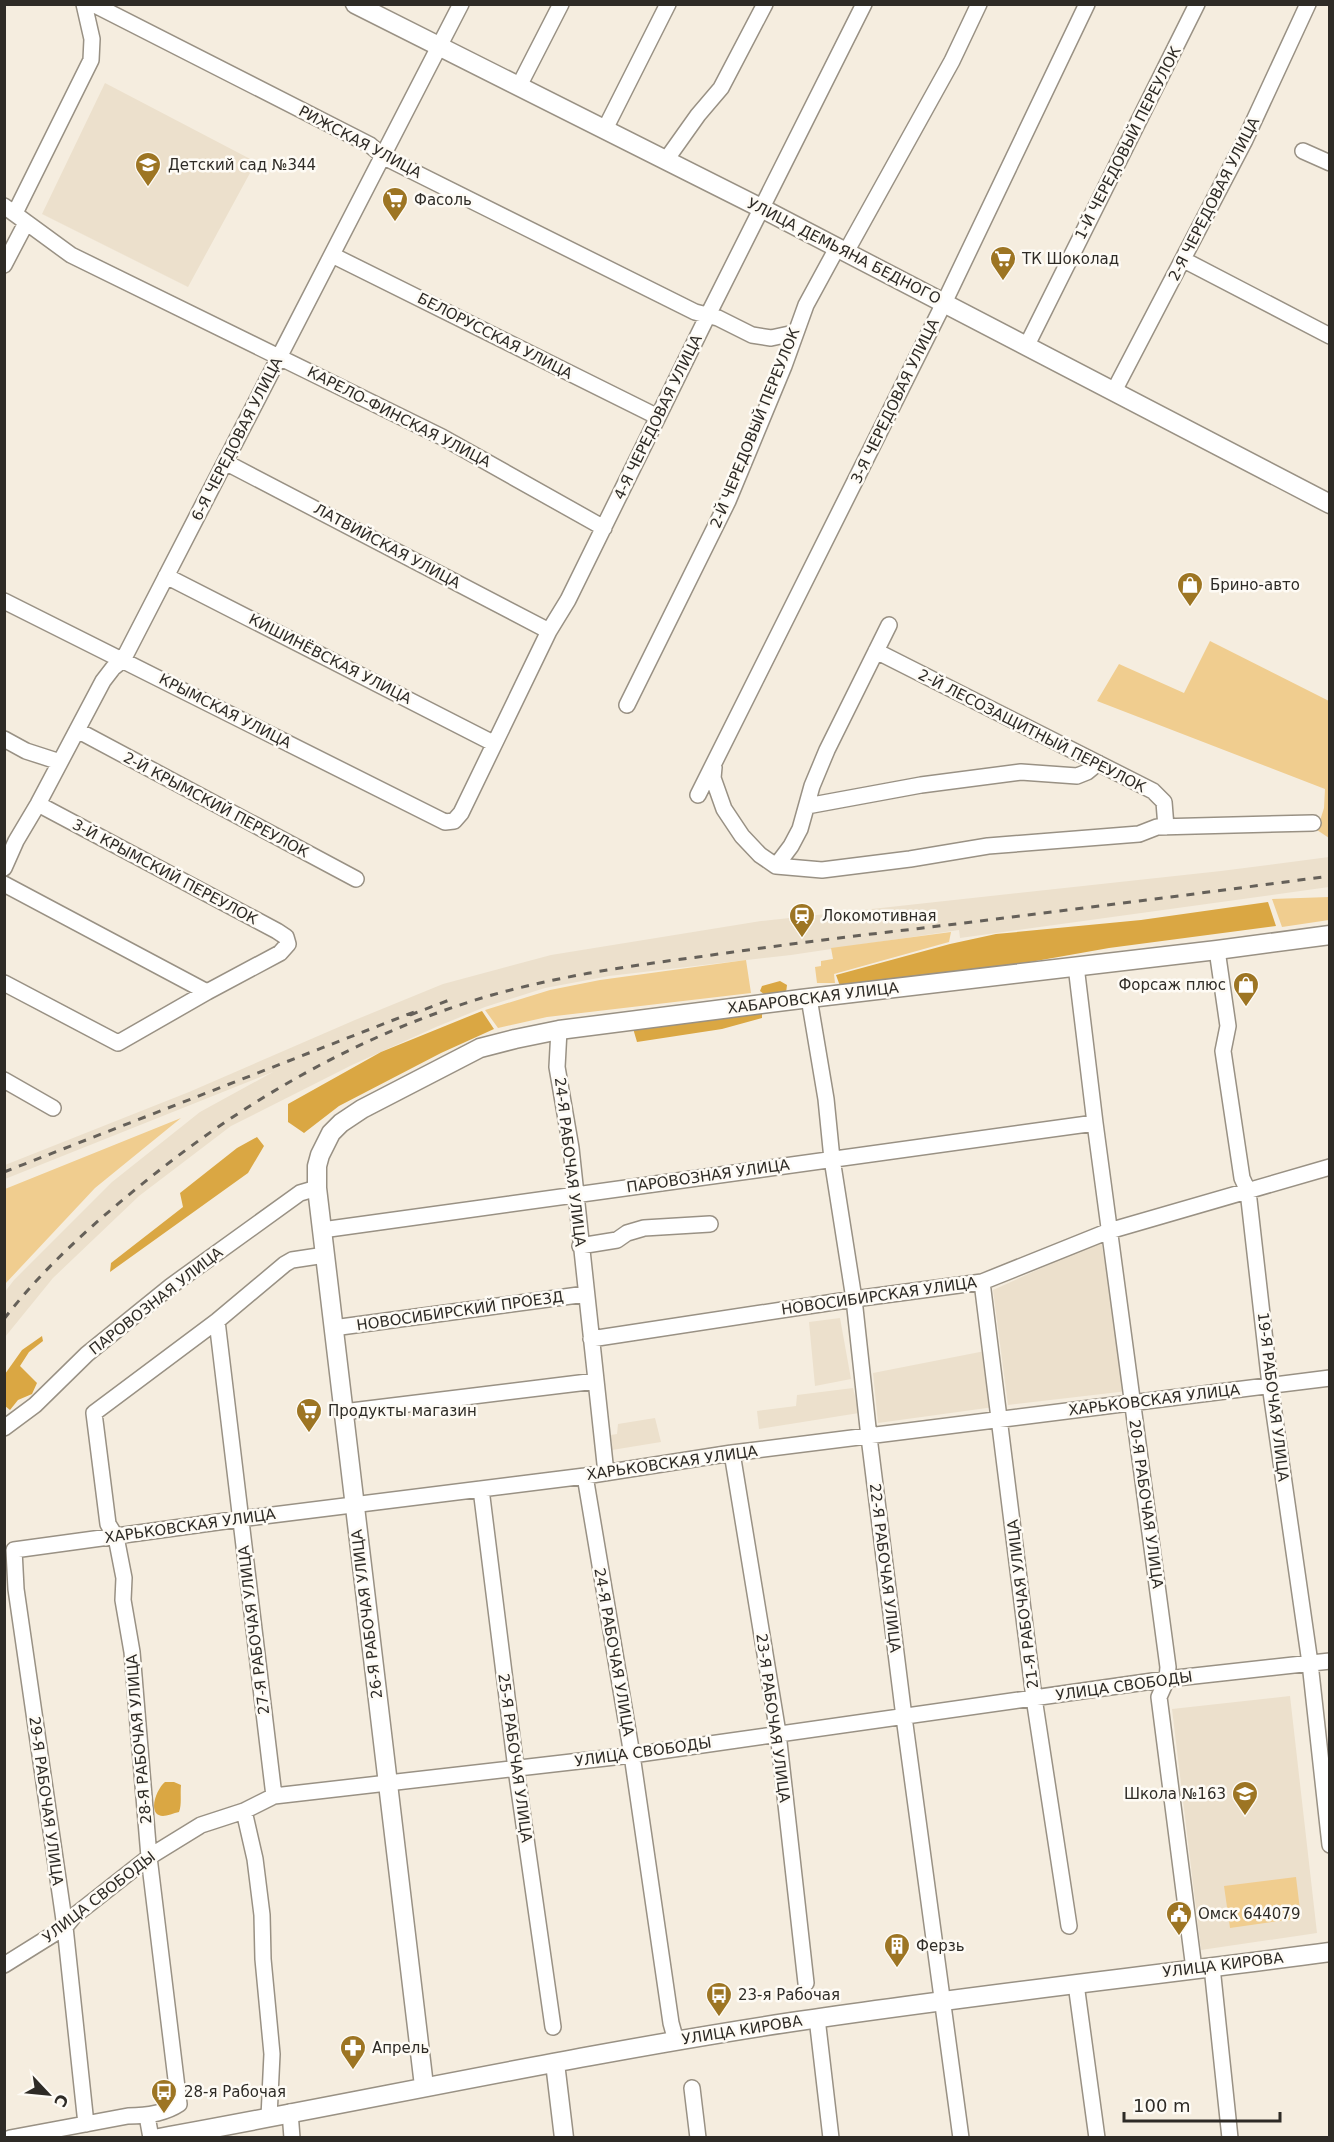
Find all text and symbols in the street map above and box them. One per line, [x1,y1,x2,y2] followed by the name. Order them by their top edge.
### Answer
[1070,43,1185,243] street label: 1-Й ЧЕРЕДОВЫЙ ПЕРЕУЛОК
[295,102,425,182] street label: РИЖСКАЯ УЛИЦА
[1165,114,1263,284] street label: 2-Я ЧЕРЕДОВАЯ УЛИЦА
[133,150,163,188] school or university icon: Детский сад №344
[168,156,316,174] place label: Детский сад №344
[380,185,410,223] supermarket icon: Фасоль
[414,191,472,209] place label: Фасоль
[744,194,944,308] street label: УЛИЦА ДЕМЬЯНА БЕДНОГО
[988,244,1018,282] supermarket icon: ТК Шоколад
[1021,250,1119,268] place label: ТК Шоколад
[414,289,576,383] street label: БЕЛОРУССКАЯ УЛИЦА
[847,315,943,486] street label: 3-Я ЧЕРЕДОВАЯ УЛИЦА
[706,325,804,531] street label: 2-Й ЧЕРЕДОВЫЙ ПЕРЕУЛОК
[610,331,706,502] street label: 4-Я ЧЕРЕДОВАЯ УЛИЦА
[188,354,286,524] street label: 6-Я ЧЕРЕДОВАЯ УЛИЦА
[304,363,494,472] street label: КАРЕЛО-ФИНСКАЯ УЛИЦА
[311,499,465,593] street label: ЛАТВИЙСКАЯ УЛИЦА
[1175,570,1205,608] shop icon: Брино-авто
[1210,576,1300,594] place label: Брино-авто
[246,609,416,708] street label: КИШИНЁВСКАЯ УЛИЦА
[915,665,1150,797] street label: 2-Й ЛЕСОЗАЩИТНЫЙ ПЕРЕУЛОК
[156,670,295,752] street label: КРЫМСКАЯ УЛИЦА
[120,748,313,862] street label: 2-Й КРЫМСКИЙ ПЕРЕУЛОК
[69,815,262,929] street label: 3-Й КРЫМСКИЙ ПЕРЕУЛОК
[787,901,817,939] station icon: Локомотивная
[822,907,937,925] place label: Локомотивная
[1231,970,1261,1008] shop icon: Форсаж плюс
[1118,976,1226,994] place label: Форсаж плюс
[726,978,900,1017] street label: ХАБАРОВСКАЯ УЛИЦА
[551,1076,589,1248] street label: 24-Я РАБОЧАЯ УЛИЦА
[625,1156,791,1196] street label: ПАРОВОЗНАЯ УЛИЦА
[86,1243,227,1359] street label: ПАРОВОЗНАЯ УЛИЦА
[780,1273,979,1319] street label: НОВОСИБИРСКАЯ УЛИЦА
[355,1287,565,1334] street label: НОВОСИБИРСКИЙ ПРОЕЗД
[1254,1311,1292,1483] street label: 19-Я РАБОЧАЯ УЛИЦА
[1067,1380,1242,1419] street label: ХАРЬКОВСКАЯ УЛИЦА
[294,1396,324,1434] supermarket icon: Продукты магазин
[328,1402,477,1420] place label: Продукты магазин
[1125,1418,1167,1590] street label: 20-Я РАБОЧАЯ УЛИЦА
[585,1442,760,1484] street label: ХАРЬКОВСКАЯ УЛИЦА
[866,1482,904,1654] street label: 22-Я РАБОЧАЯ УЛИЦА
[103,1505,278,1547] street label: ХАРЬКОВСКАЯ УЛИЦА
[1004,1518,1042,1690] street label: 21-Я РАБОЧАЯ УЛИЦА
[348,1528,386,1700] street label: 26-Я РАБОЧАЯ УЛИЦА
[235,1544,273,1716] street label: 27-Я РАБОЧАЯ УЛИЦА
[590,1567,638,1738] street label: 24-Я РАБОЧАЯ УЛИЦА
[752,1632,794,1804] street label: 23-Я РАБОЧАЯ УЛИЦА
[123,1653,155,1825] street label: 28-Я РАБОЧАЯ УЛИЦА
[1054,1667,1194,1705] street label: УЛИЦА СВОБОДЫ
[494,1672,536,1844] street label: 25-Я РАБОЧАЯ УЛИЦА
[25,1715,67,1887] street label: 29-Я РАБОЧАЯ УЛИЦА
[573,1733,713,1771] street label: УЛИЦА СВОБОДЫ
[1230,1779,1260,1817] school or university icon: Школа №163
[1124,1785,1226,1803] place label: Школа №163
[39,1847,159,1947] street label: УЛИЦА СВОБОДЫ
[1164,1899,1194,1937] public building icon: Омск 644079
[1198,1905,1300,1923] place label: Омск 644079
[882,1931,912,1969] building icon: Ферзь
[916,1937,964,1955] place label: Ферзь
[1162,1949,1285,1981] street label: УЛИЦА КИРОВА
[704,1980,734,2018] bus stop icon: 23-я Рабочая
[738,1986,840,2004] place label: 23-я Рабочая
[681,2011,804,2048] street label: УЛИЦА КИРОВА
[338,2033,368,2071] pharmacy icon: Апрель
[372,2039,429,2057] place label: Апрель
[18,2064,78,2124] north arrow
[149,2077,179,2115] bus stop icon: 28-я Рабочая
[184,2083,286,2101] place label: 28-я Рабочая
[1124,2085,1280,2123] scale bar
[50,2091,72,2110] text: С
[1133,2095,1191,2116] text: 100 m

